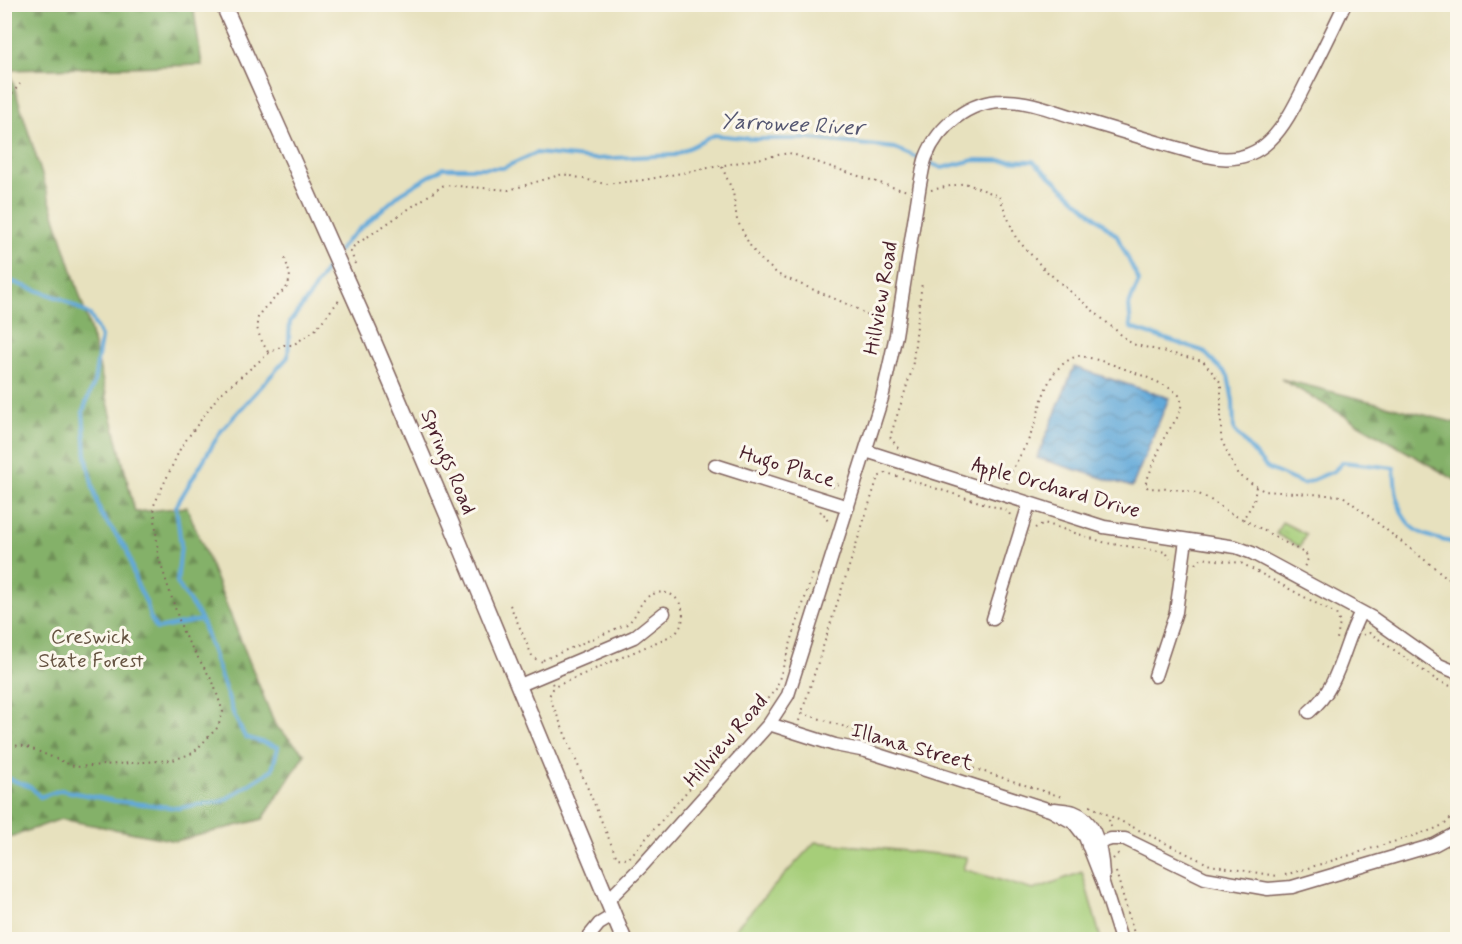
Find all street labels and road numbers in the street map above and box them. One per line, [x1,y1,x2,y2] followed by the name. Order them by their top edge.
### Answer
[857,239,905,357] street label: Hillview Road
[411,405,483,520] street label: Springs Road
[735,439,838,497] street label: Hugo Place
[968,451,1143,526] street label: Apple Orchard Drive
[678,688,774,794] street label: Hillview Road
[848,716,977,778] street label: Illana Street

